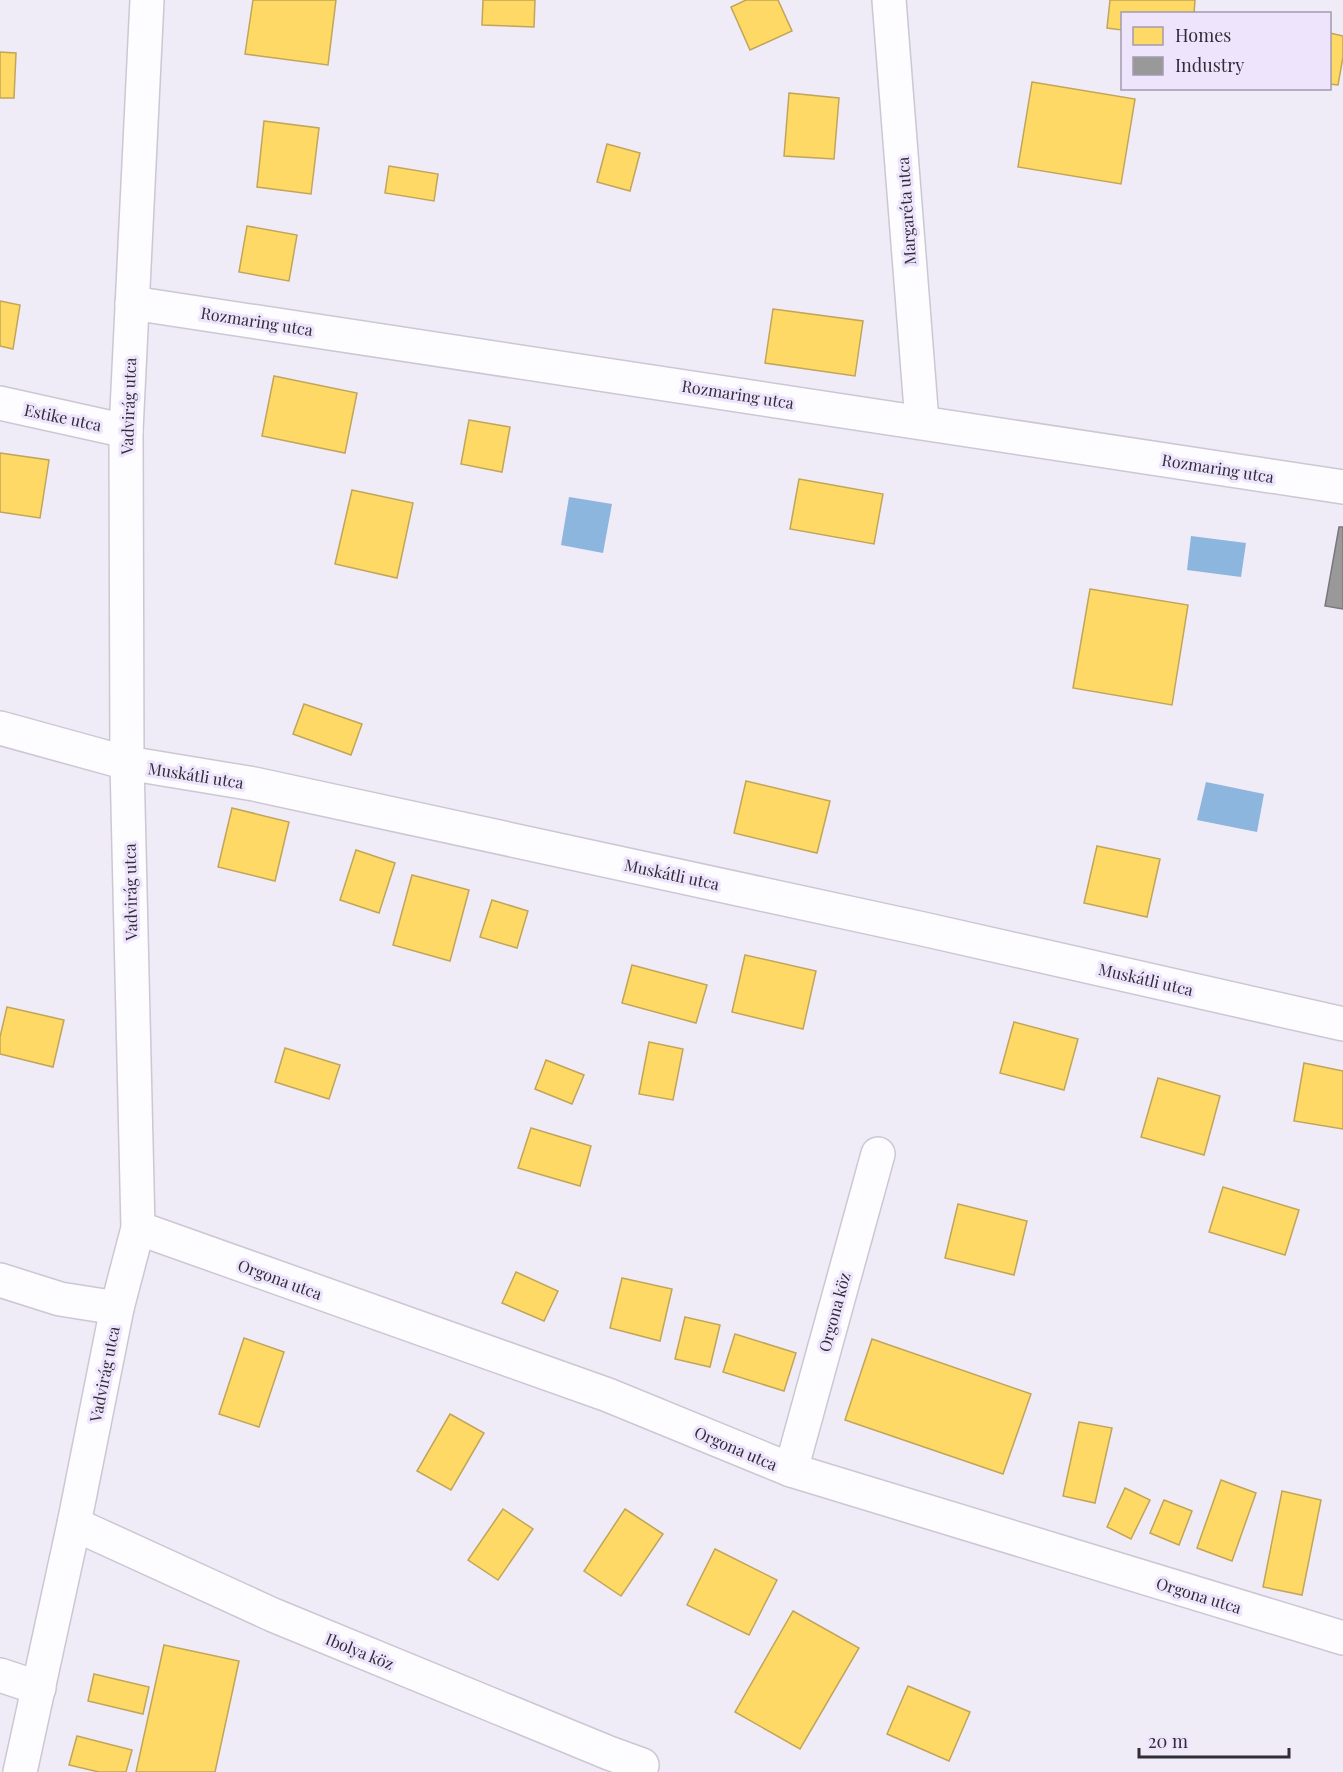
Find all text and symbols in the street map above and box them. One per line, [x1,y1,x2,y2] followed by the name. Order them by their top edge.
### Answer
[1121,12,1331,90] legend
[1175,23,1231,47] text: Homes
[1175,53,1244,77] text: Industry
[892,156,920,266] street label: Margaréta utca
[199,302,315,340] street label: Rozmaring utca
[116,357,140,456] street label: Vadvirág utca
[680,375,796,413] street label: Rozmaring utca
[22,399,104,435] street label: Estike utca
[1160,449,1276,487] street label: Rozmaring utca
[147,757,245,793] street label: Muskátli utca
[119,843,141,942] street label: Vadvirág utca
[623,854,721,894] street label: Muskátli utca
[1097,958,1195,1000] street label: Muskátli utca
[235,1254,325,1304] street label: Orgona utca
[813,1270,855,1354] street label: Orgona köz
[84,1324,124,1425] street label: Vadvirág utca
[691,1421,781,1475] street label: Orgona utca
[1154,1572,1244,1618] street label: Orgona utca
[323,1628,397,1674] street label: Ibolya köz
[1139,1721,1289,1759] scale bar
[1148,1729,1188,1753] text: 20 m

